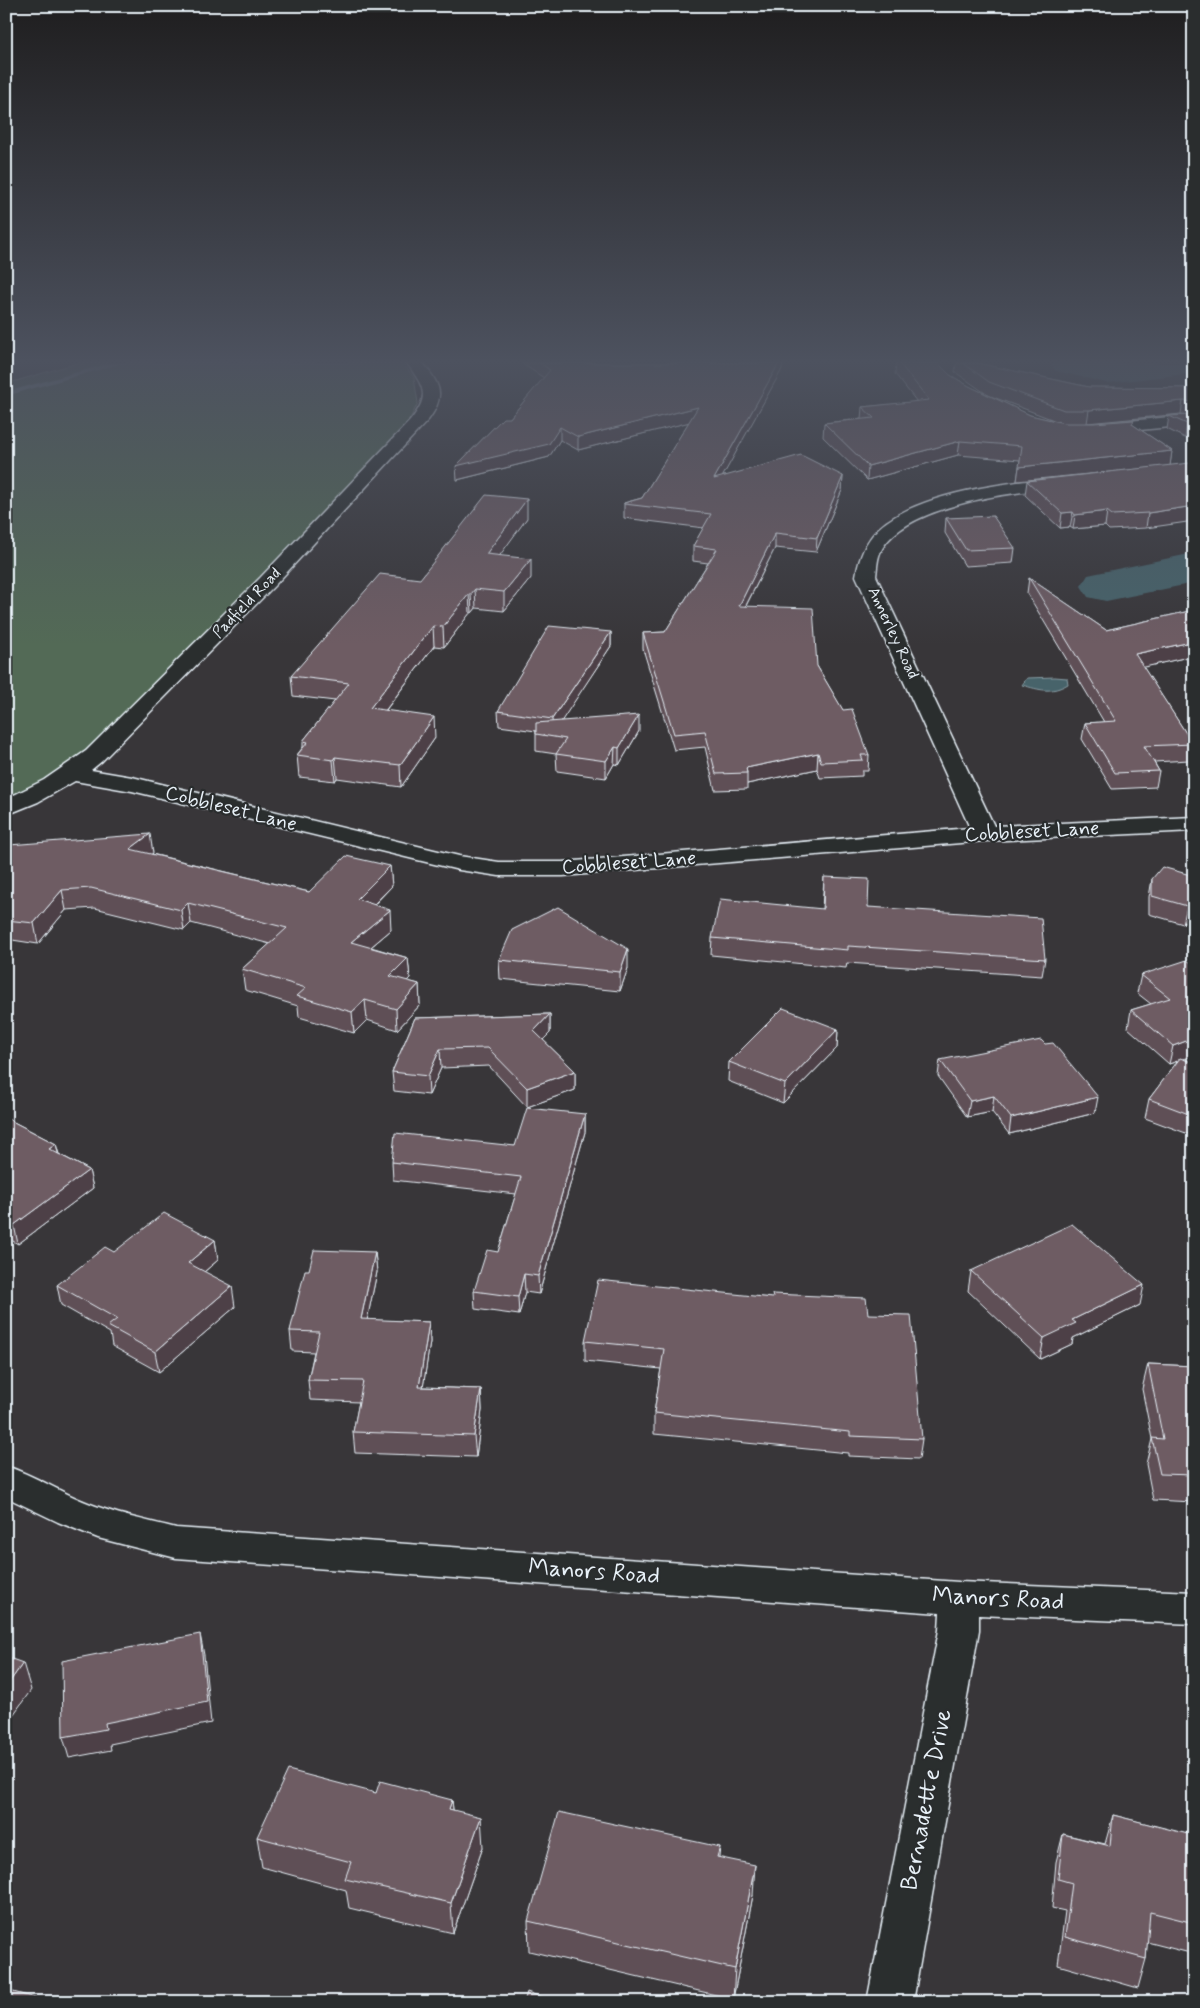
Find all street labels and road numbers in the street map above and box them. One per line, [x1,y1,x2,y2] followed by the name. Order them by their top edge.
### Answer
[208,563,286,643] street label: Padfield Road
[863,584,923,682] street label: Annerley Road
[162,780,300,838] street label: Cobbleset Lane
[964,815,1100,849] street label: Cobbleset Lane
[561,845,697,881] street label: Cobbleset Lane
[527,1552,661,1592] street label: Manors Road
[931,1580,1065,1618] street label: Manors Road
[894,1707,960,1893] street label: Bernadette Drive

